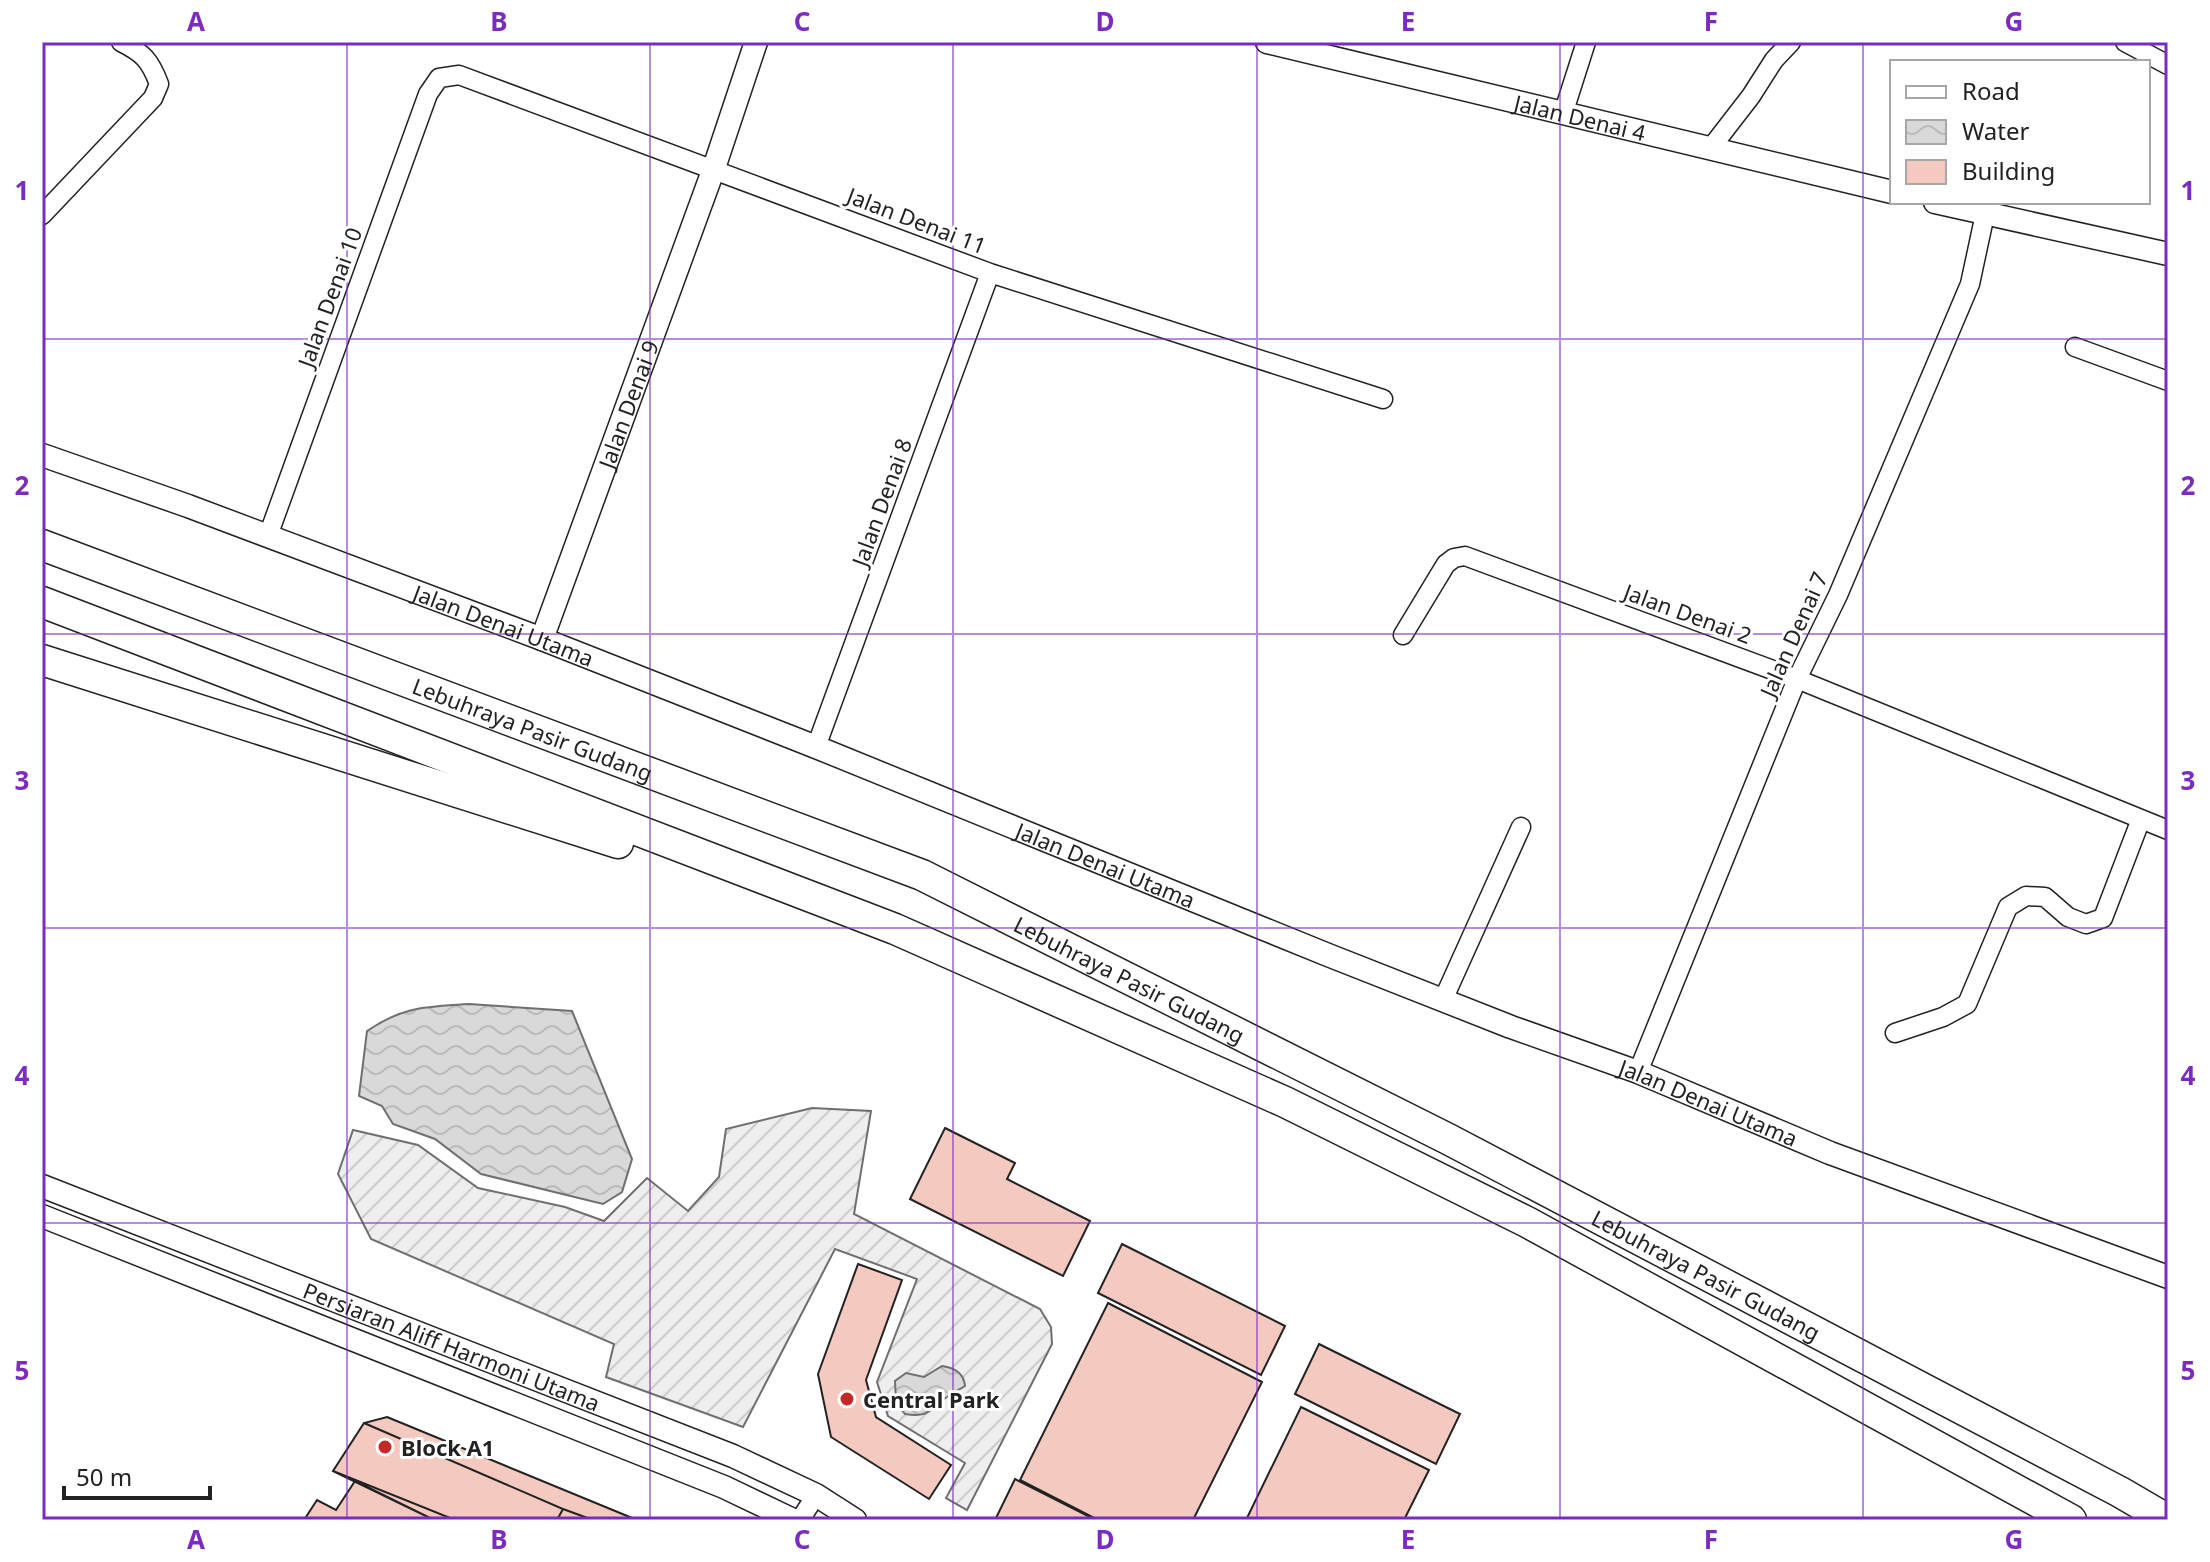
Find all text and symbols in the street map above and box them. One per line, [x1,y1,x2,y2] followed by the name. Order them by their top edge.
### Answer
[187,3,205,39] text: A
[490,3,508,39] text: B
[794,3,810,39] text: C
[1095,3,1115,39] text: D
[1401,3,1415,39] text: E
[1704,3,1718,39] text: F
[2005,3,2023,39] text: G
[1890,60,2150,204] legend
[1962,74,2020,107] text: Road
[1509,86,1649,147] street label: Jalan Denai 4
[1962,114,2030,147] text: Water
[1962,154,2055,187] text: Building
[15,172,29,208] text: 1
[2181,172,2195,208] text: 1
[841,179,991,260] street label: Jalan Denai 11
[289,223,368,373] street label: Jalan Denai 10
[590,336,665,474] street label: Jalan Denai 9
[843,434,918,572] street label: Jalan Denai 8
[15,467,30,503] text: 2
[2181,467,2196,503] text: 2
[1751,567,1834,703] street label: Jalan Denai 7
[1618,575,1756,650] street label: Jalan Denai 2
[407,576,598,673] street label: Jalan Denai Utama
[408,670,657,788] street label: Lebuhraya Pasir Gudang
[15,762,29,798] text: 3
[2181,762,2195,798] text: 3
[1010,814,1200,915] street label: Jalan Denai Utama
[1009,909,1250,1050] street label: Lebuhraya Pasir Gudang
[1613,1051,1802,1153] street label: Jalan Denai Utama
[15,1057,30,1093] text: 4
[2181,1057,2196,1093] text: 4
[1587,1202,1826,1347] street label: Lebuhraya Pasir Gudang
[299,1275,604,1418] street label: Persiaran Aliff Harmoni Utama
[15,1352,29,1388] text: 5
[2181,1352,2195,1388] text: 5
[863,1384,1000,1414] place label: Central Park
[838,1390,856,1408] marker: Central Park
[401,1432,494,1462] place label: Block A1
[376,1438,394,1456] marker: Block A1
[64,1450,210,1500] scale bar
[76,1460,132,1493] text: 50 m
[187,1521,205,1557] text: A
[490,1521,508,1557] text: B
[794,1521,810,1557] text: C
[1095,1521,1115,1557] text: D
[1401,1521,1415,1557] text: E
[1704,1521,1718,1557] text: F
[2005,1521,2023,1557] text: G

